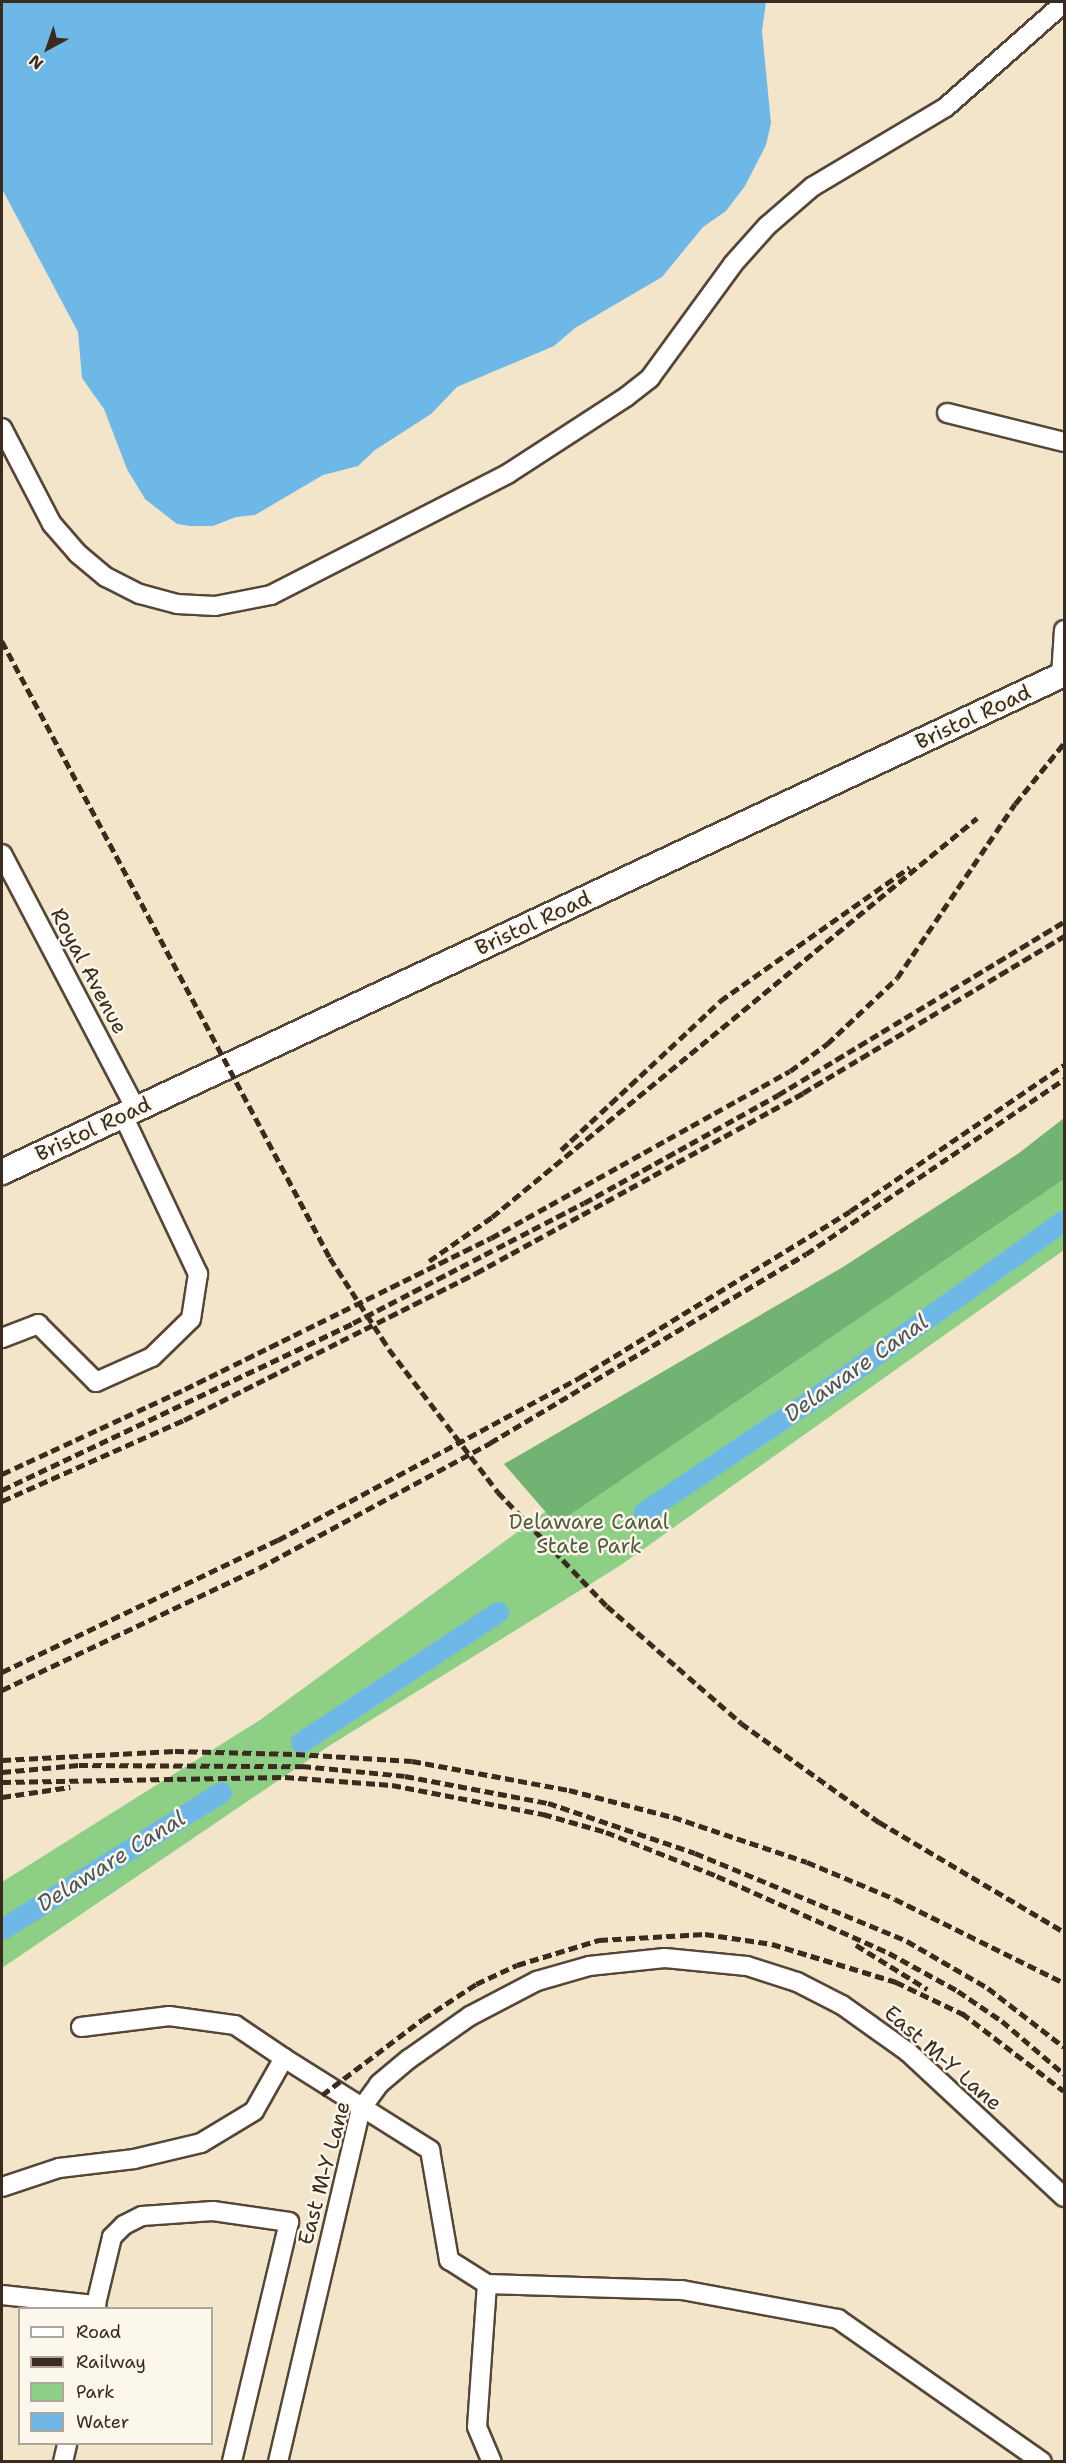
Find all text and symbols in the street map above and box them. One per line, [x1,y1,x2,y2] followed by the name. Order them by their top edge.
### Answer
[18,18,78,78] north arrow
[24,50,48,74] text: N
[911,679,1035,755] street label: Bristol Road
[471,885,595,961] street label: Bristol Road
[45,904,133,1038] street label: Royal Avenue
[31,1091,155,1167] street label: Bristol Road
[779,1309,933,1427] water label: Delaware Canal
[509,1509,669,1559] park label: Delaware Canal State Park
[32,1805,190,1917] water label: Delaware Canal
[879,2000,1007,2116] street label: East M-Y Lane
[293,2098,355,2248] street label: East M-Y Lane
[18,2307,213,2445] legend
[76,2320,121,2344] text: Road
[76,2350,146,2374] text: Railway
[76,2380,115,2404] text: Park
[76,2410,129,2434] text: Water

